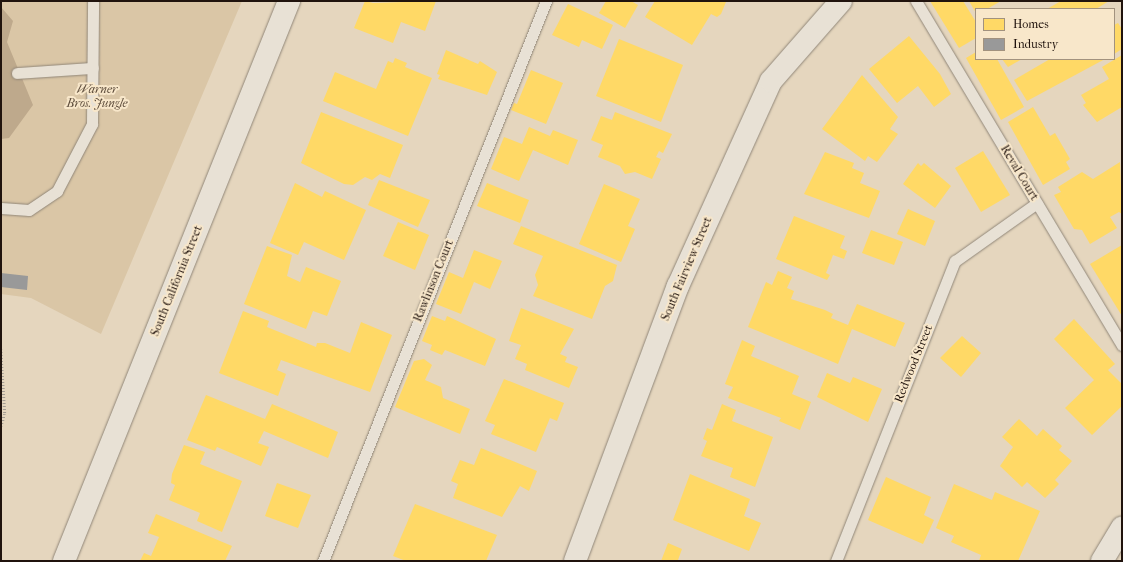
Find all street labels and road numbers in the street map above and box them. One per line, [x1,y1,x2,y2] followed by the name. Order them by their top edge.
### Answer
[997,143,1041,203] street label: Reval Court
[659,215,715,323] street label: South Fairview Street
[148,224,206,338] street label: South California Street
[411,238,457,324] street label: Rawlinson Court
[892,323,936,405] street label: Redwood Street

